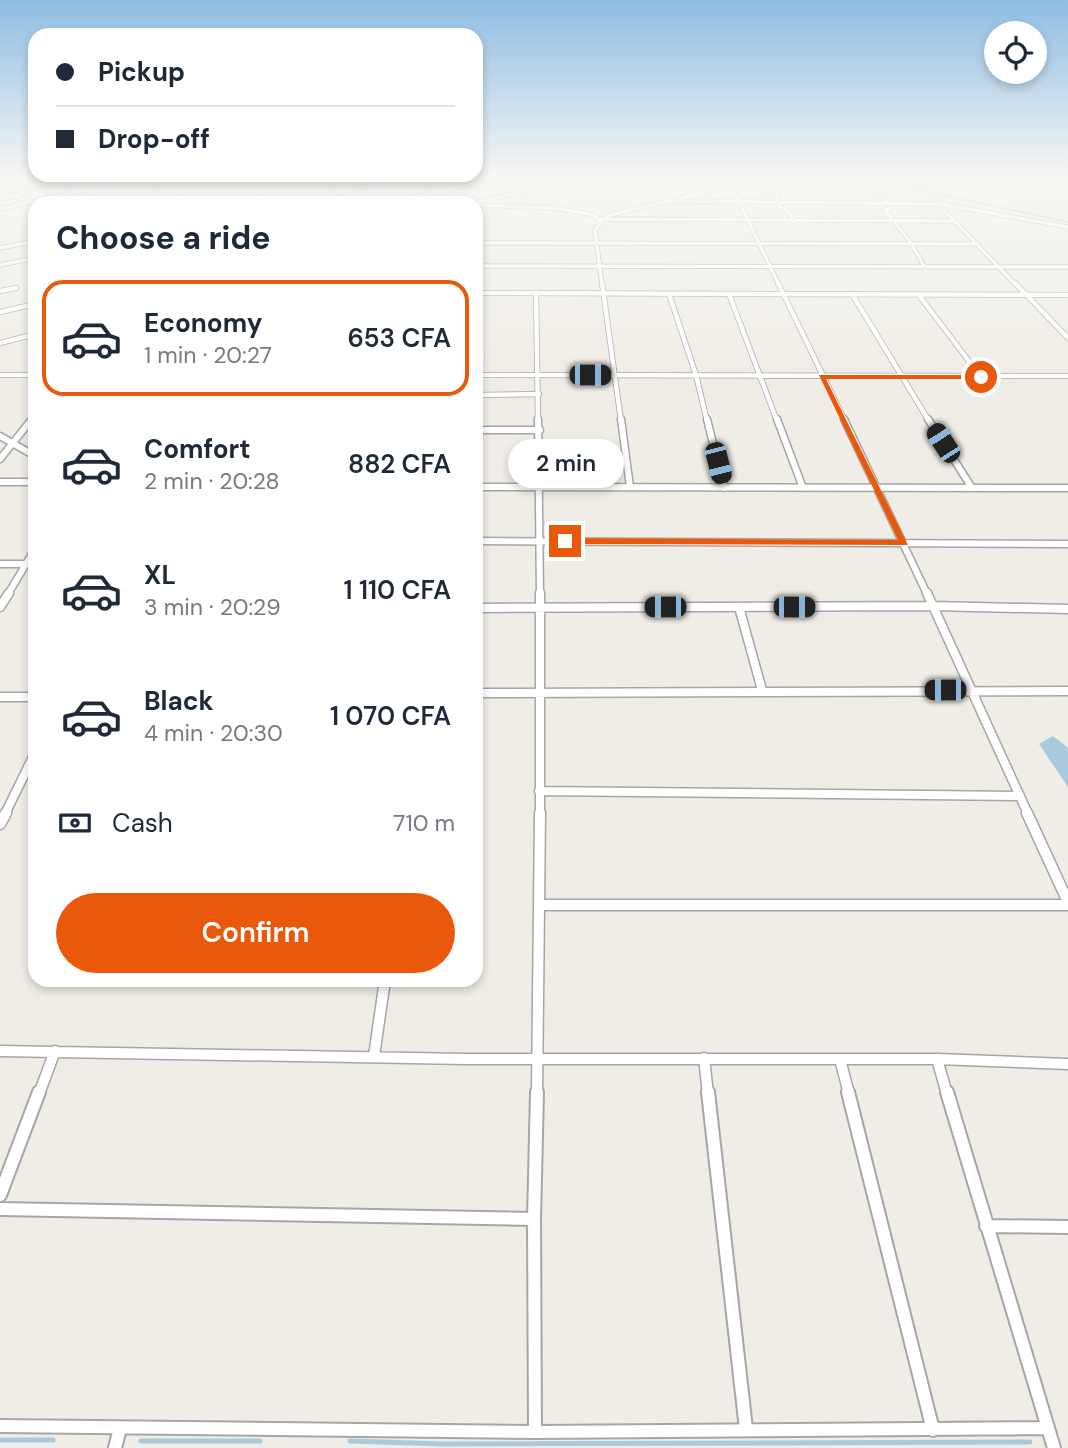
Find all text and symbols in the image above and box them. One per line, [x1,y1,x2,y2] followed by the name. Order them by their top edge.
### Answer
[984,21,1047,84] map controls
[984,21,1047,84] button: locate
[98,55,185,89] text: Pickup
[98,122,210,156] text: Drop-off
[56,217,271,259] text: Choose a ride
[144,306,262,340] text: Economy
[60,307,123,370] icon: car
[348,321,451,355] text: 653 CFA
[144,340,272,370] text: 1 min · 20:27
[965,361,997,393] route start
[570,365,612,386] car
[923,420,964,466] car
[144,432,250,466] text: Comfort
[60,433,123,496] icon: car
[507,440,623,489] callout: 2 min
[703,440,734,486] car
[348,447,451,481] text: 882 CFA
[536,448,596,478] text: 2 min
[144,466,280,496] text: 2 min · 20:28
[549,525,581,557] route end
[144,558,176,592] text: XL
[60,559,123,622] icon: car
[344,573,451,607] text: 1 110 CFA
[144,592,281,622] text: 3 min · 20:29
[645,597,687,618] car
[774,597,816,618] car
[925,680,967,701] car
[144,684,214,718] text: Black
[60,685,123,748] icon: car
[330,699,451,733] text: 1 070 CFA
[144,718,283,748] text: 4 min · 20:30
[56,804,94,842] icon: cash
[112,806,173,840] text: Cash
[393,808,455,838] text: 710 m
[56,893,455,973] button: Confirm

